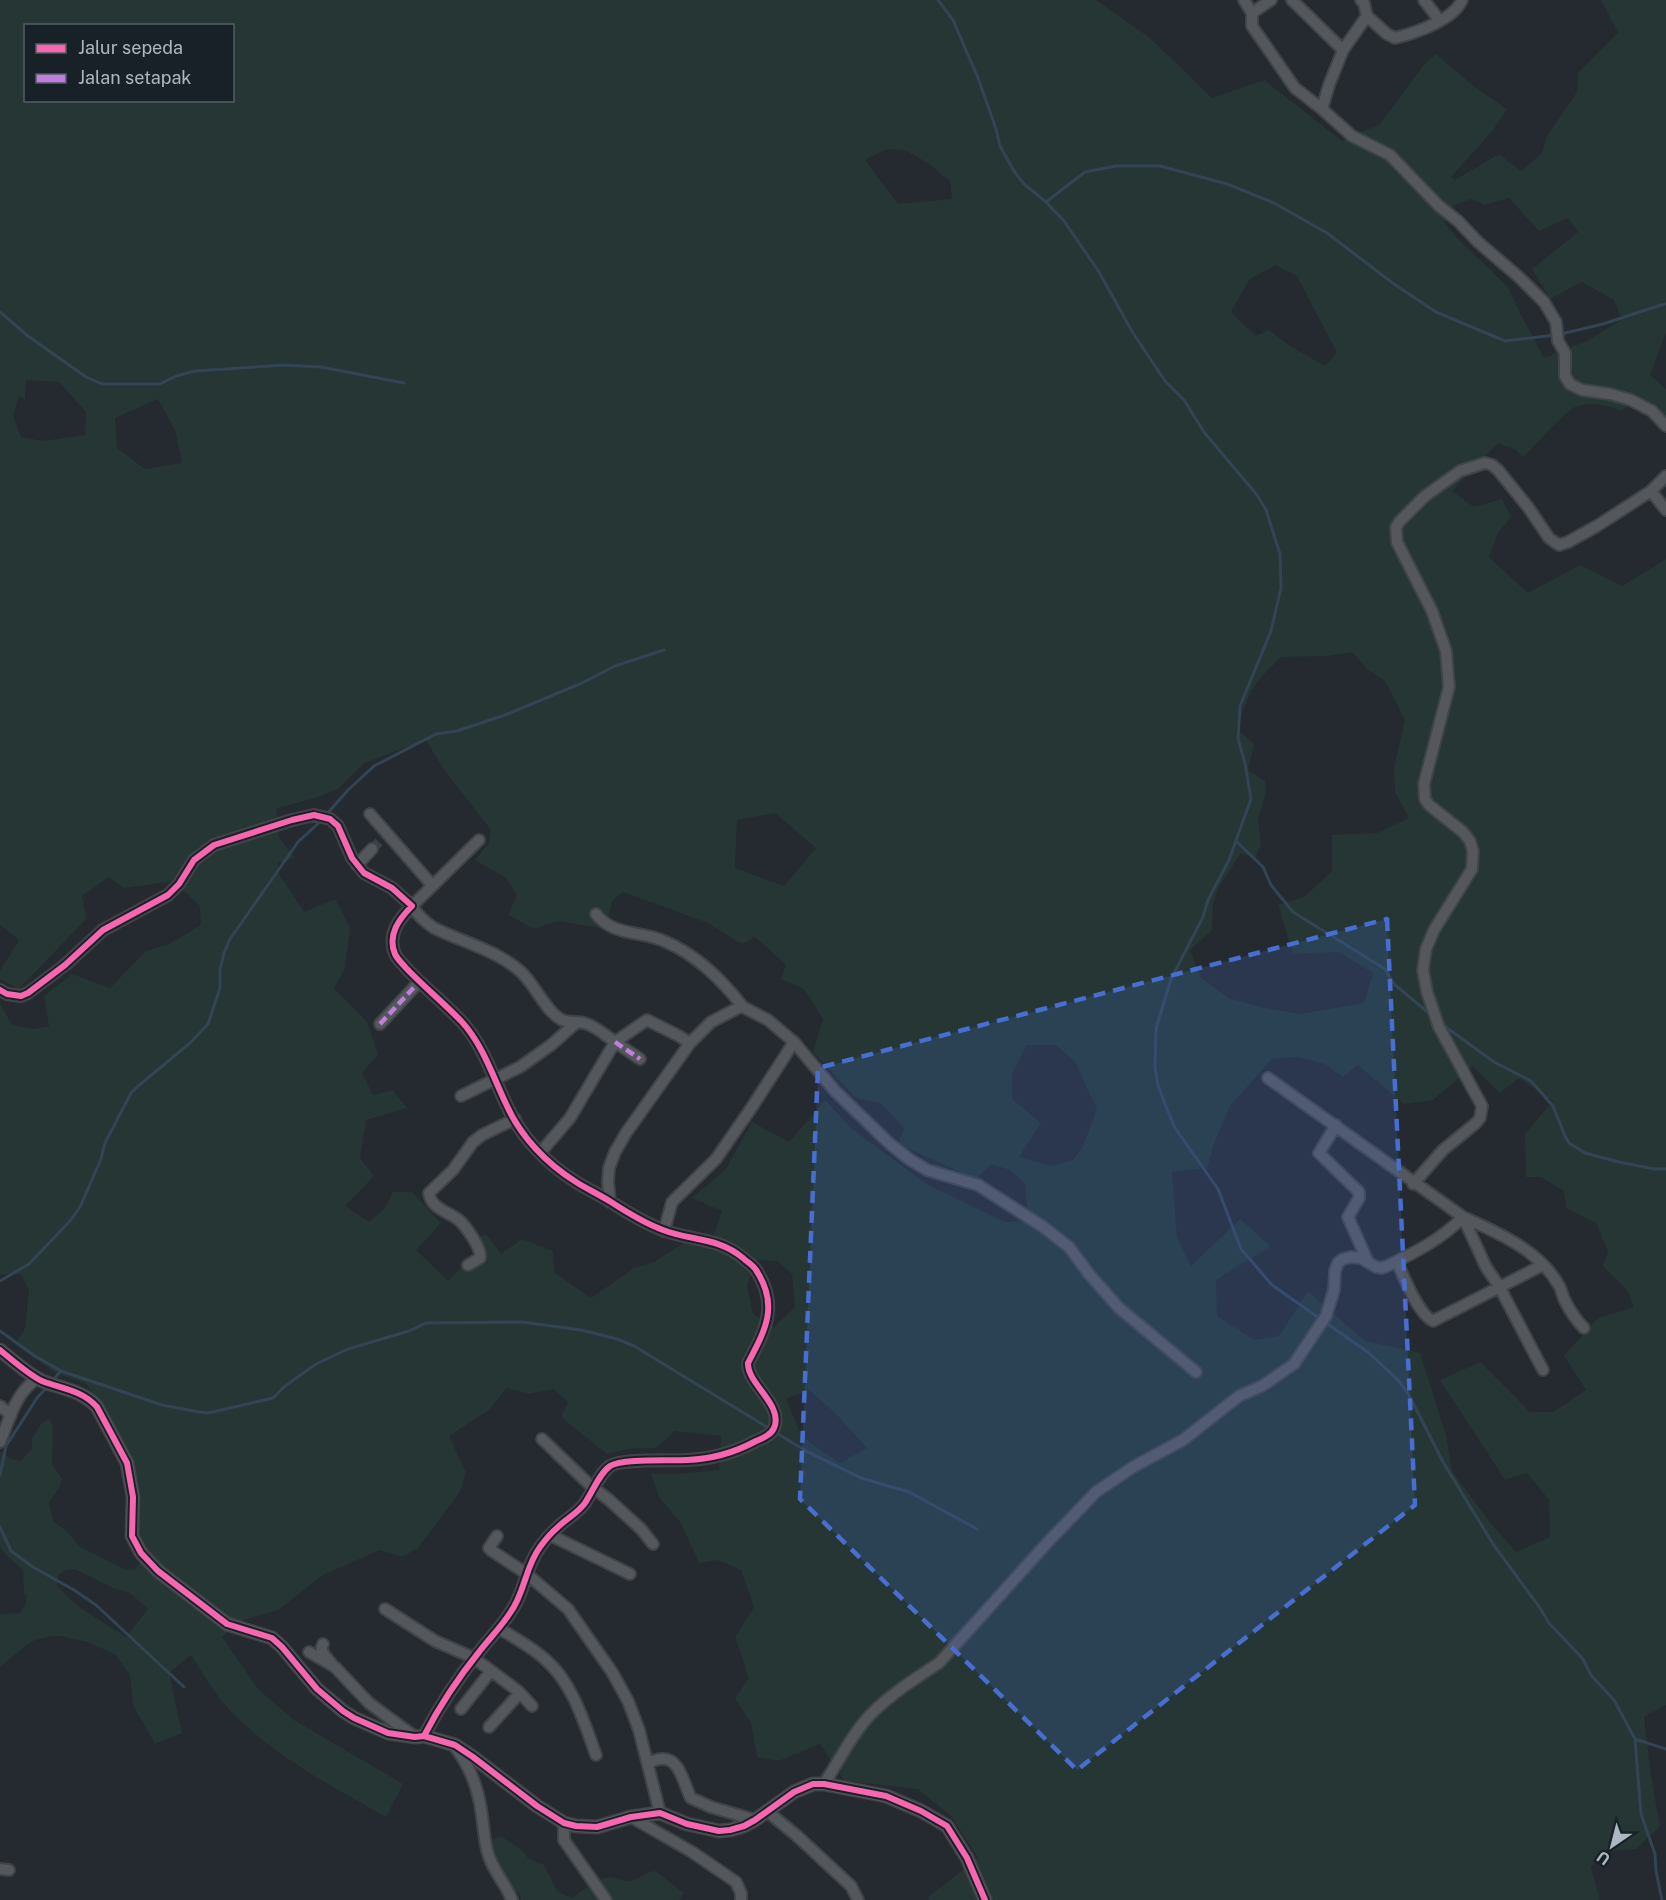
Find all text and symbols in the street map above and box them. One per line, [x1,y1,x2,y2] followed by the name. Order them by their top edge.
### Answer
[24,24,234,102] legend
[78,37,183,58] text: Jalur sepeda
[78,67,191,88] text: Jalan setapak
[1582,1816,1642,1876] north arrow
[1593,1847,1614,1869] text: U

